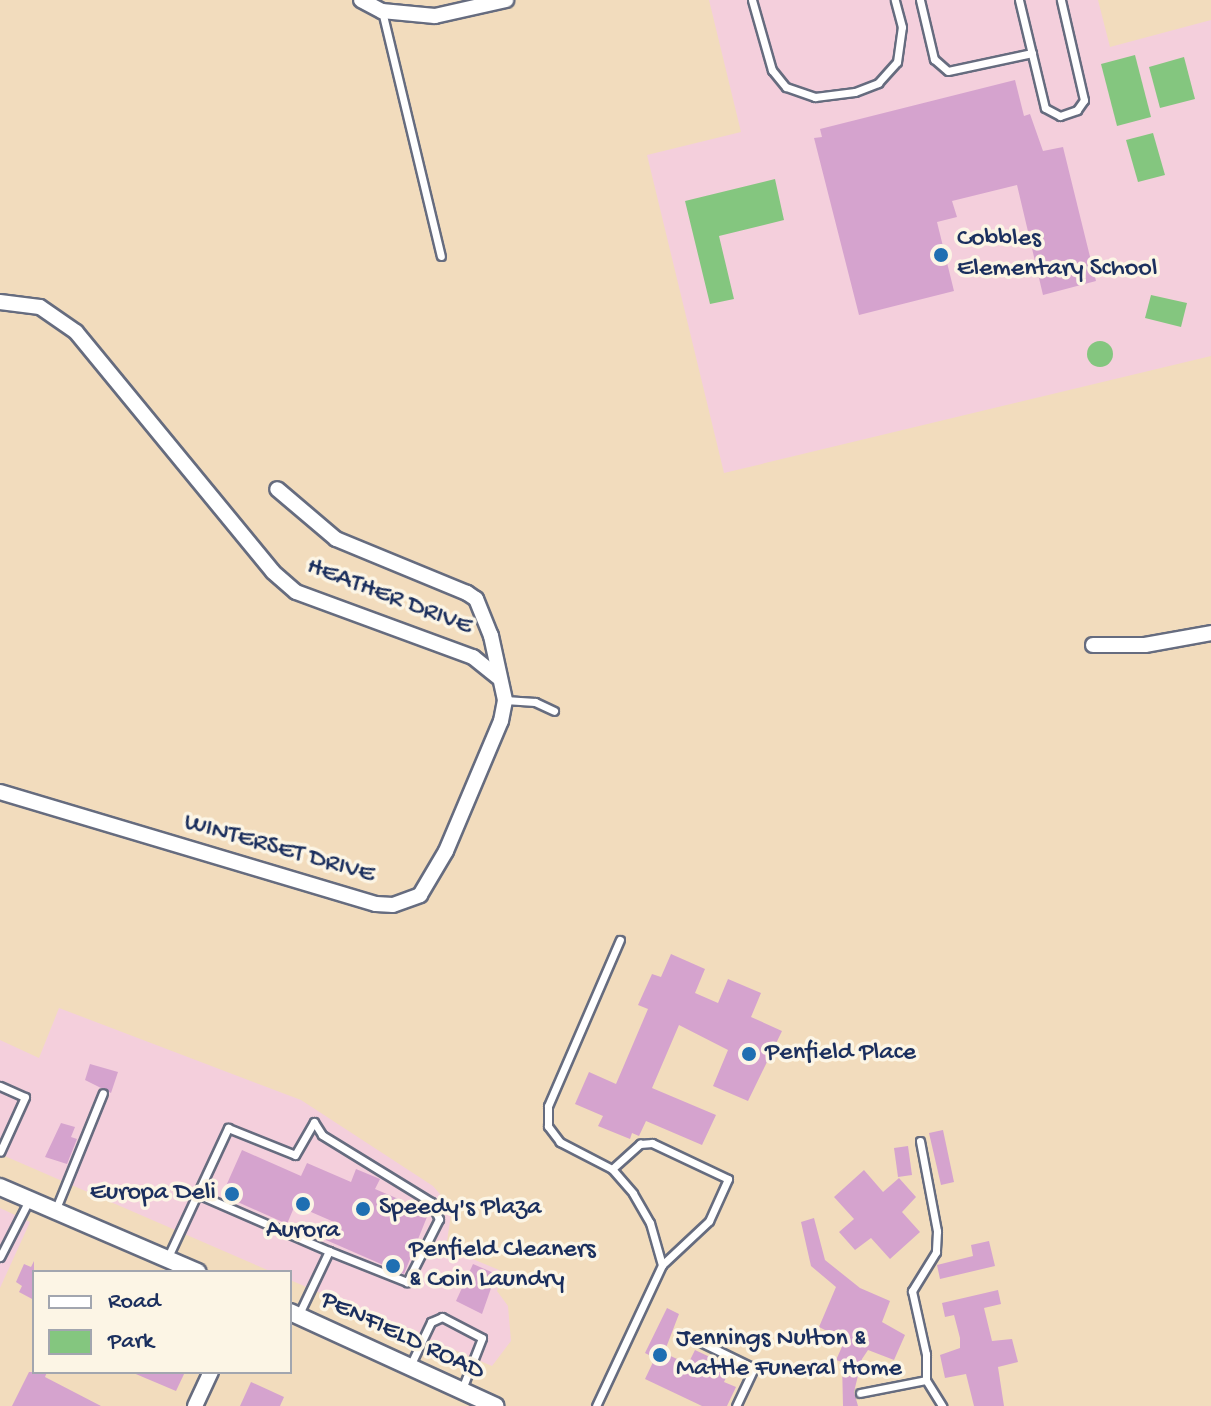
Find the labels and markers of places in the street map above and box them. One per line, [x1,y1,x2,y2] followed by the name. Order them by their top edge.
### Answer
[957,224,1157,286] place label: Cobbles Elementary School
[932,246,950,264] marker: Cobbles Elementary School
[765,1038,916,1070] place label: Penfield Place
[740,1045,758,1063] marker: Penfield Place
[90,1178,216,1210] place label: Europa Deli
[223,1185,241,1203] marker: Europa Deli
[379,1193,541,1225] place label: Speedy's Plaza
[294,1195,312,1213] marker: Aurora
[354,1200,372,1218] marker: Speedy's Plaza
[266,1216,340,1248] place label: Aurora
[409,1235,595,1296] place label: Penfield Cleaners & Coin Laundry
[384,1257,402,1275] marker: Penfield Cleaners & Coin Laundry
[676,1324,902,1386] place label: Jennings Nulton & Mattle Funeral Home
[651,1346,669,1364] marker: Jennings Nulton & Mattle Funeral Home

